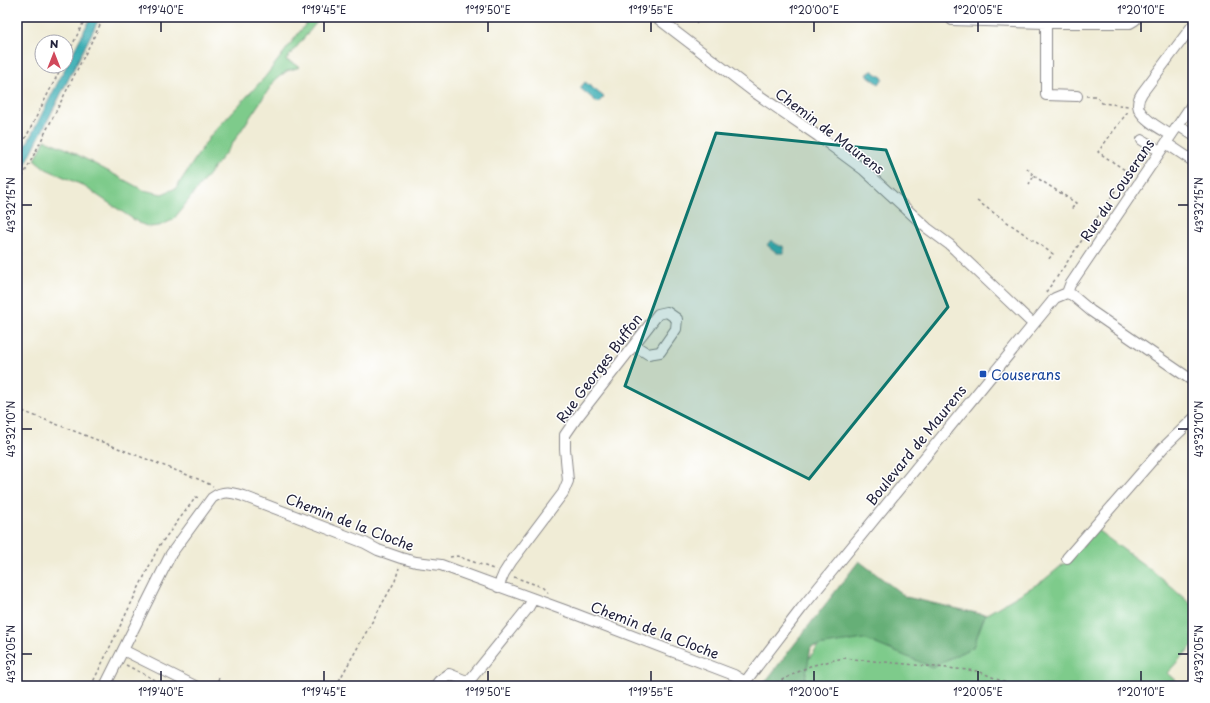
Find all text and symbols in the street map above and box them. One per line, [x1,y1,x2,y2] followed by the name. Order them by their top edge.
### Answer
[138,2,184,17] text: 1°19'40"E
[302,2,346,17] text: 1°19'45"E
[465,2,511,17] text: 1°19'50"E
[629,2,673,17] text: 1°19'55"E
[789,2,839,17] text: 1°20'00"E
[953,2,1003,17] text: 1°20'05"E
[1117,2,1165,17] text: 1°20'10"E
[34,34,74,74] north arrow
[50,35,59,52] text: N
[771,83,889,179] street label: Chemin de Maurens
[1075,135,1159,245] street label: Rue du Couserans
[3,177,18,233] text: 43°32'15"N
[1191,177,1206,233] text: 43°32'15"N
[551,309,647,427] street label: Rue Georges Buffon
[991,364,1061,385] place label: Couserans
[978,369,988,379] marker: Couserans
[861,380,971,510] street label: Boulevard de Maurens
[3,401,18,457] text: 43°32'10"N
[1191,401,1206,457] text: 43°32'10"N
[283,488,417,556] street label: Chemin de la Cloche
[588,596,722,664] street label: Chemin de la Cloche
[3,625,18,683] text: 43°32'05"N
[1191,625,1206,683] text: 43°32'05"N
[138,684,184,699] text: 1°19'40"E
[302,684,346,699] text: 1°19'45"E
[465,684,511,699] text: 1°19'50"E
[629,684,673,699] text: 1°19'55"E
[789,684,839,699] text: 1°20'00"E
[953,684,1003,699] text: 1°20'05"E
[1117,684,1165,699] text: 1°20'10"E

